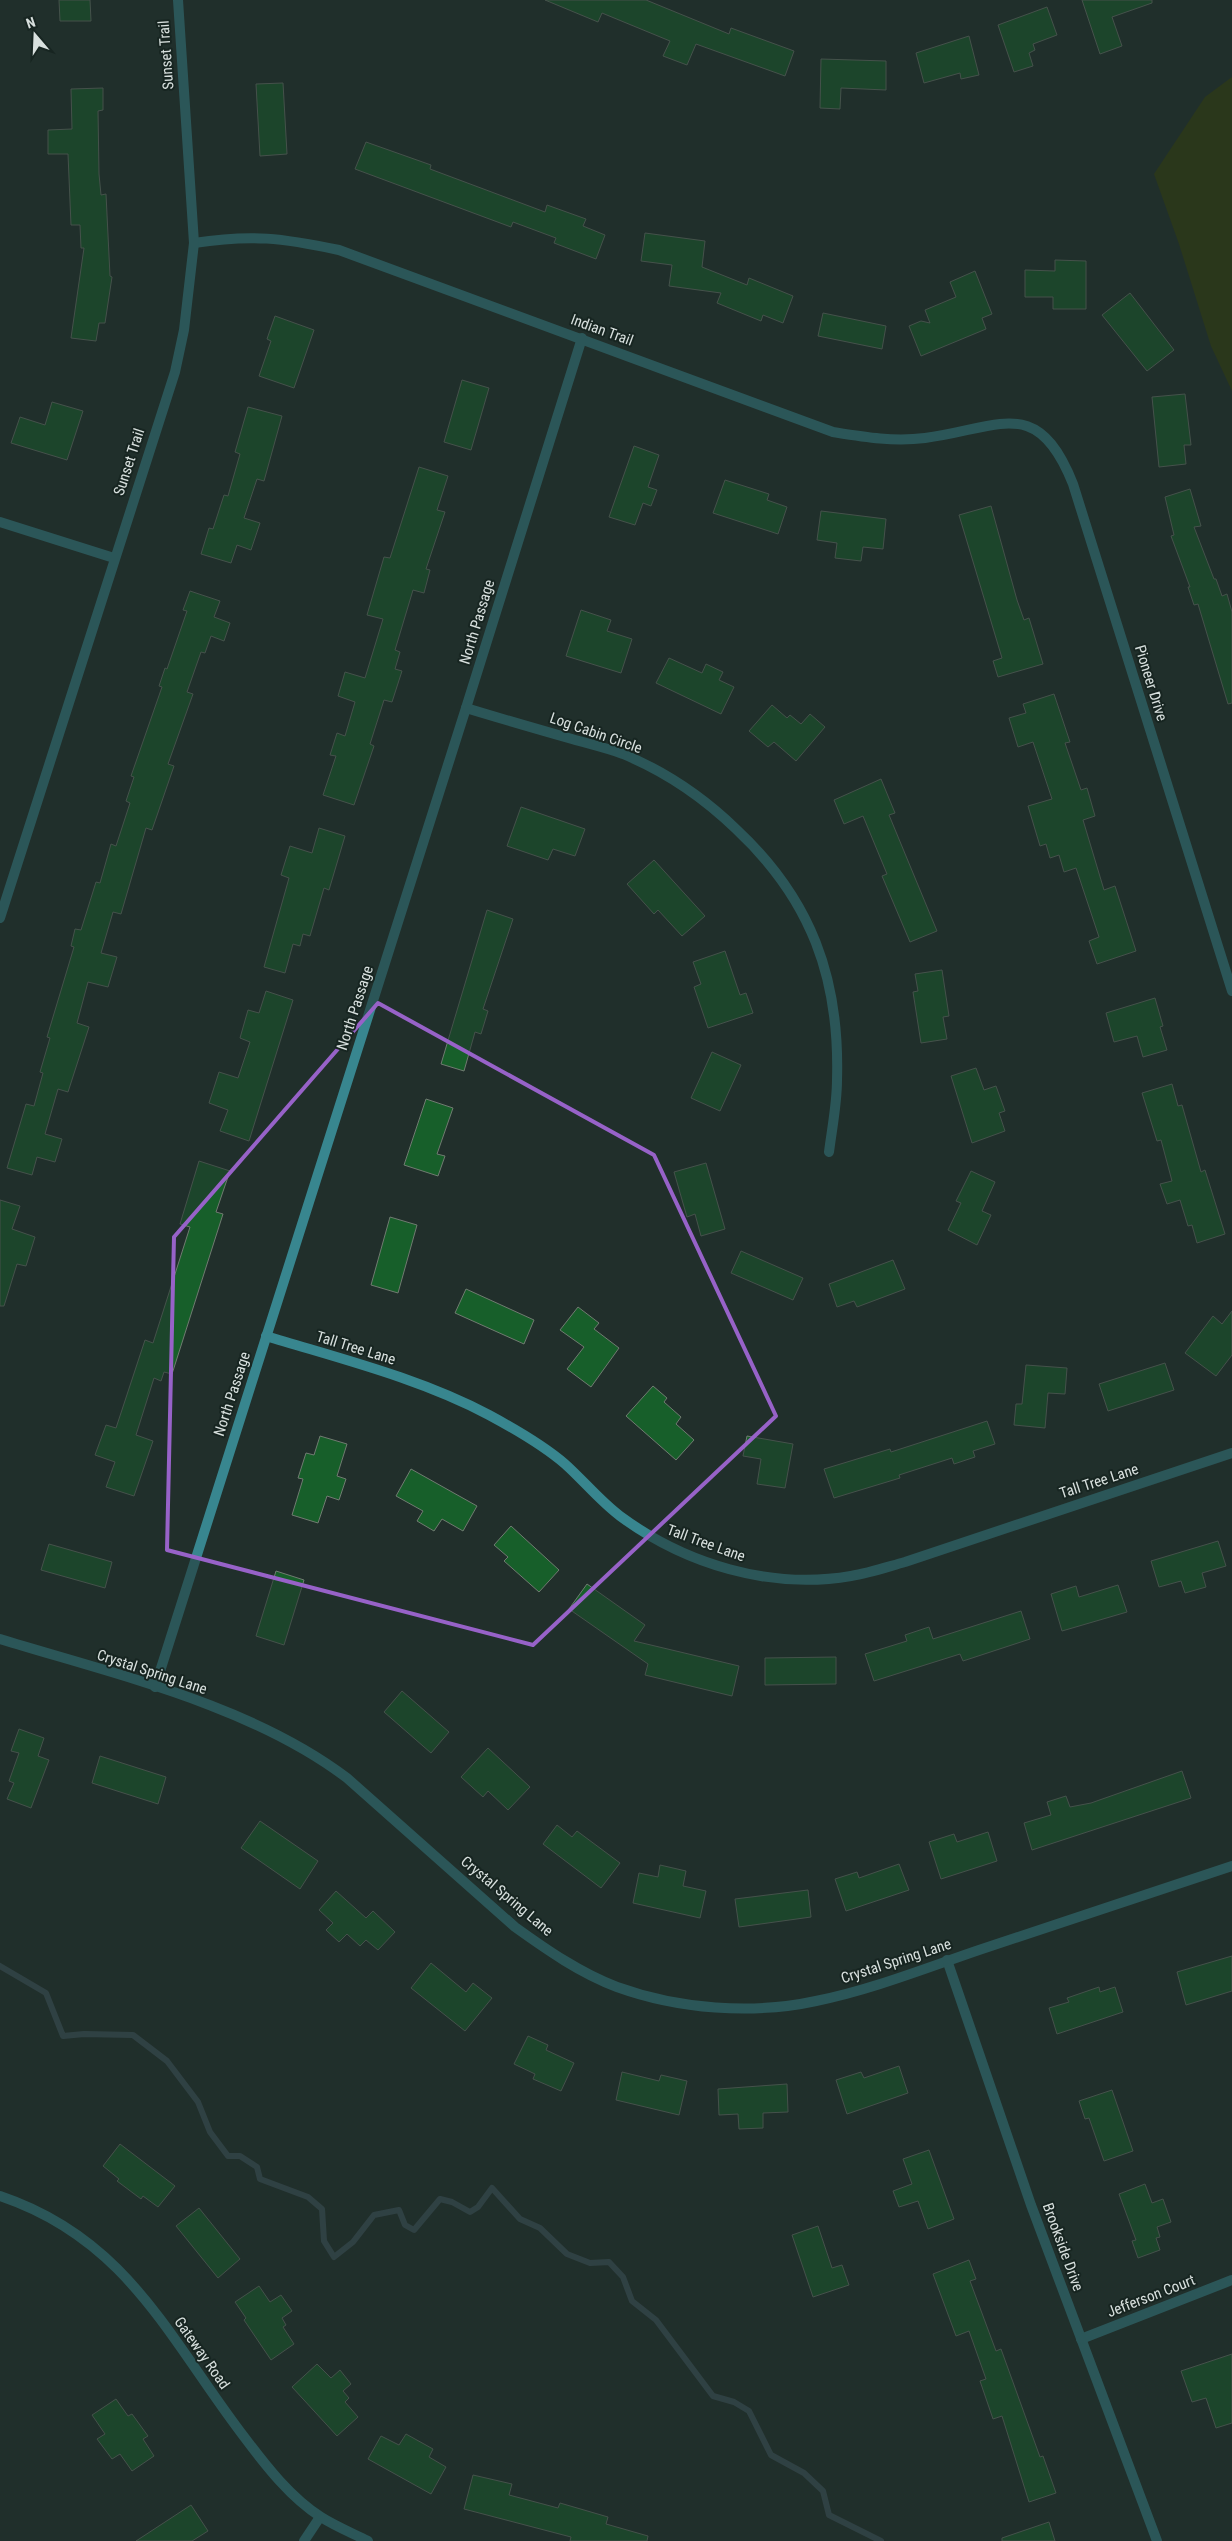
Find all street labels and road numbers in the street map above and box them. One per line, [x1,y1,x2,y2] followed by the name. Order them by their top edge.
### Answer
[155,20,177,90] street label: Sunset Trail
[568,310,636,350] street label: Indian Trail
[110,426,148,498] street label: Sunset Trail
[456,577,498,667] street label: North Passage
[1131,643,1171,723] street label: Pioneer Drive
[547,709,645,757] street label: Log Cabin Circle
[333,964,377,1052] street label: North Passage
[314,1327,398,1369] street label: Tall Tree Lane
[210,1350,254,1438] street label: North Passage
[1057,1460,1141,1502] street label: Tall Tree Lane
[664,1521,748,1565] street label: Tall Tree Lane
[95,1646,209,1698] street label: Crystal Spring Lane
[457,1852,557,1940] street label: Crystal Spring Lane
[839,1935,953,1987] street label: Crystal Spring Lane
[1039,2200,1087,2294] street label: Brookside Drive
[1104,2271,1198,2321] street label: Jefferson Court
[170,2313,234,2393] street label: Gateway Road

